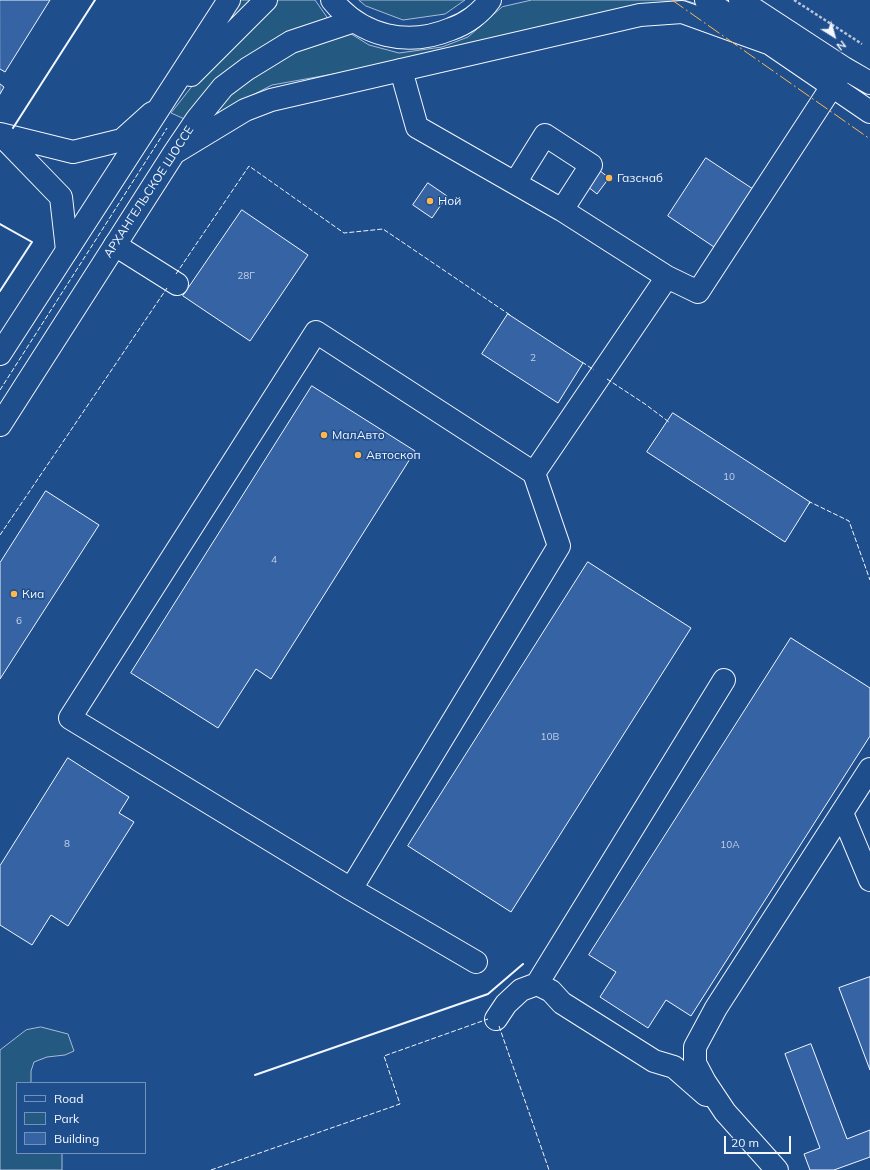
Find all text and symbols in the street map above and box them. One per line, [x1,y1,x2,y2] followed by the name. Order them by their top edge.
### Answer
[814,16,854,56] north arrow
[834,37,849,54] text: N
[101,124,197,260] street label: АРХАНГЕЛЬСКОЕ ШОССЕ
[617,171,663,185] place label: Газснаб
[604,173,614,183] marker: Газснаб
[438,194,461,208] place label: Ной
[425,196,435,206] marker: Ной
[237,270,255,282] house number: 28Г
[530,352,536,364] house number: 2
[332,428,385,442] place label: МалАвто
[319,430,329,440] marker: МалАвто
[366,448,421,462] place label: Автоскоп
[353,450,363,460] marker: Автоскоп
[723,471,735,483] house number: 10
[271,554,277,566] house number: 4
[22,587,44,601] place label: Киа
[9,589,19,599] marker: Киа
[16,615,22,627] house number: 6
[541,731,559,743] house number: 10В
[64,838,70,850] house number: 8
[720,839,740,851] house number: 10А
[16,1082,146,1154] legend
[54,1091,83,1106] text: Road
[54,1111,79,1126] text: Park
[726,1128,793,1154] scale bar
[54,1131,99,1146] text: Building
[731,1135,759,1150] text: 20 m

